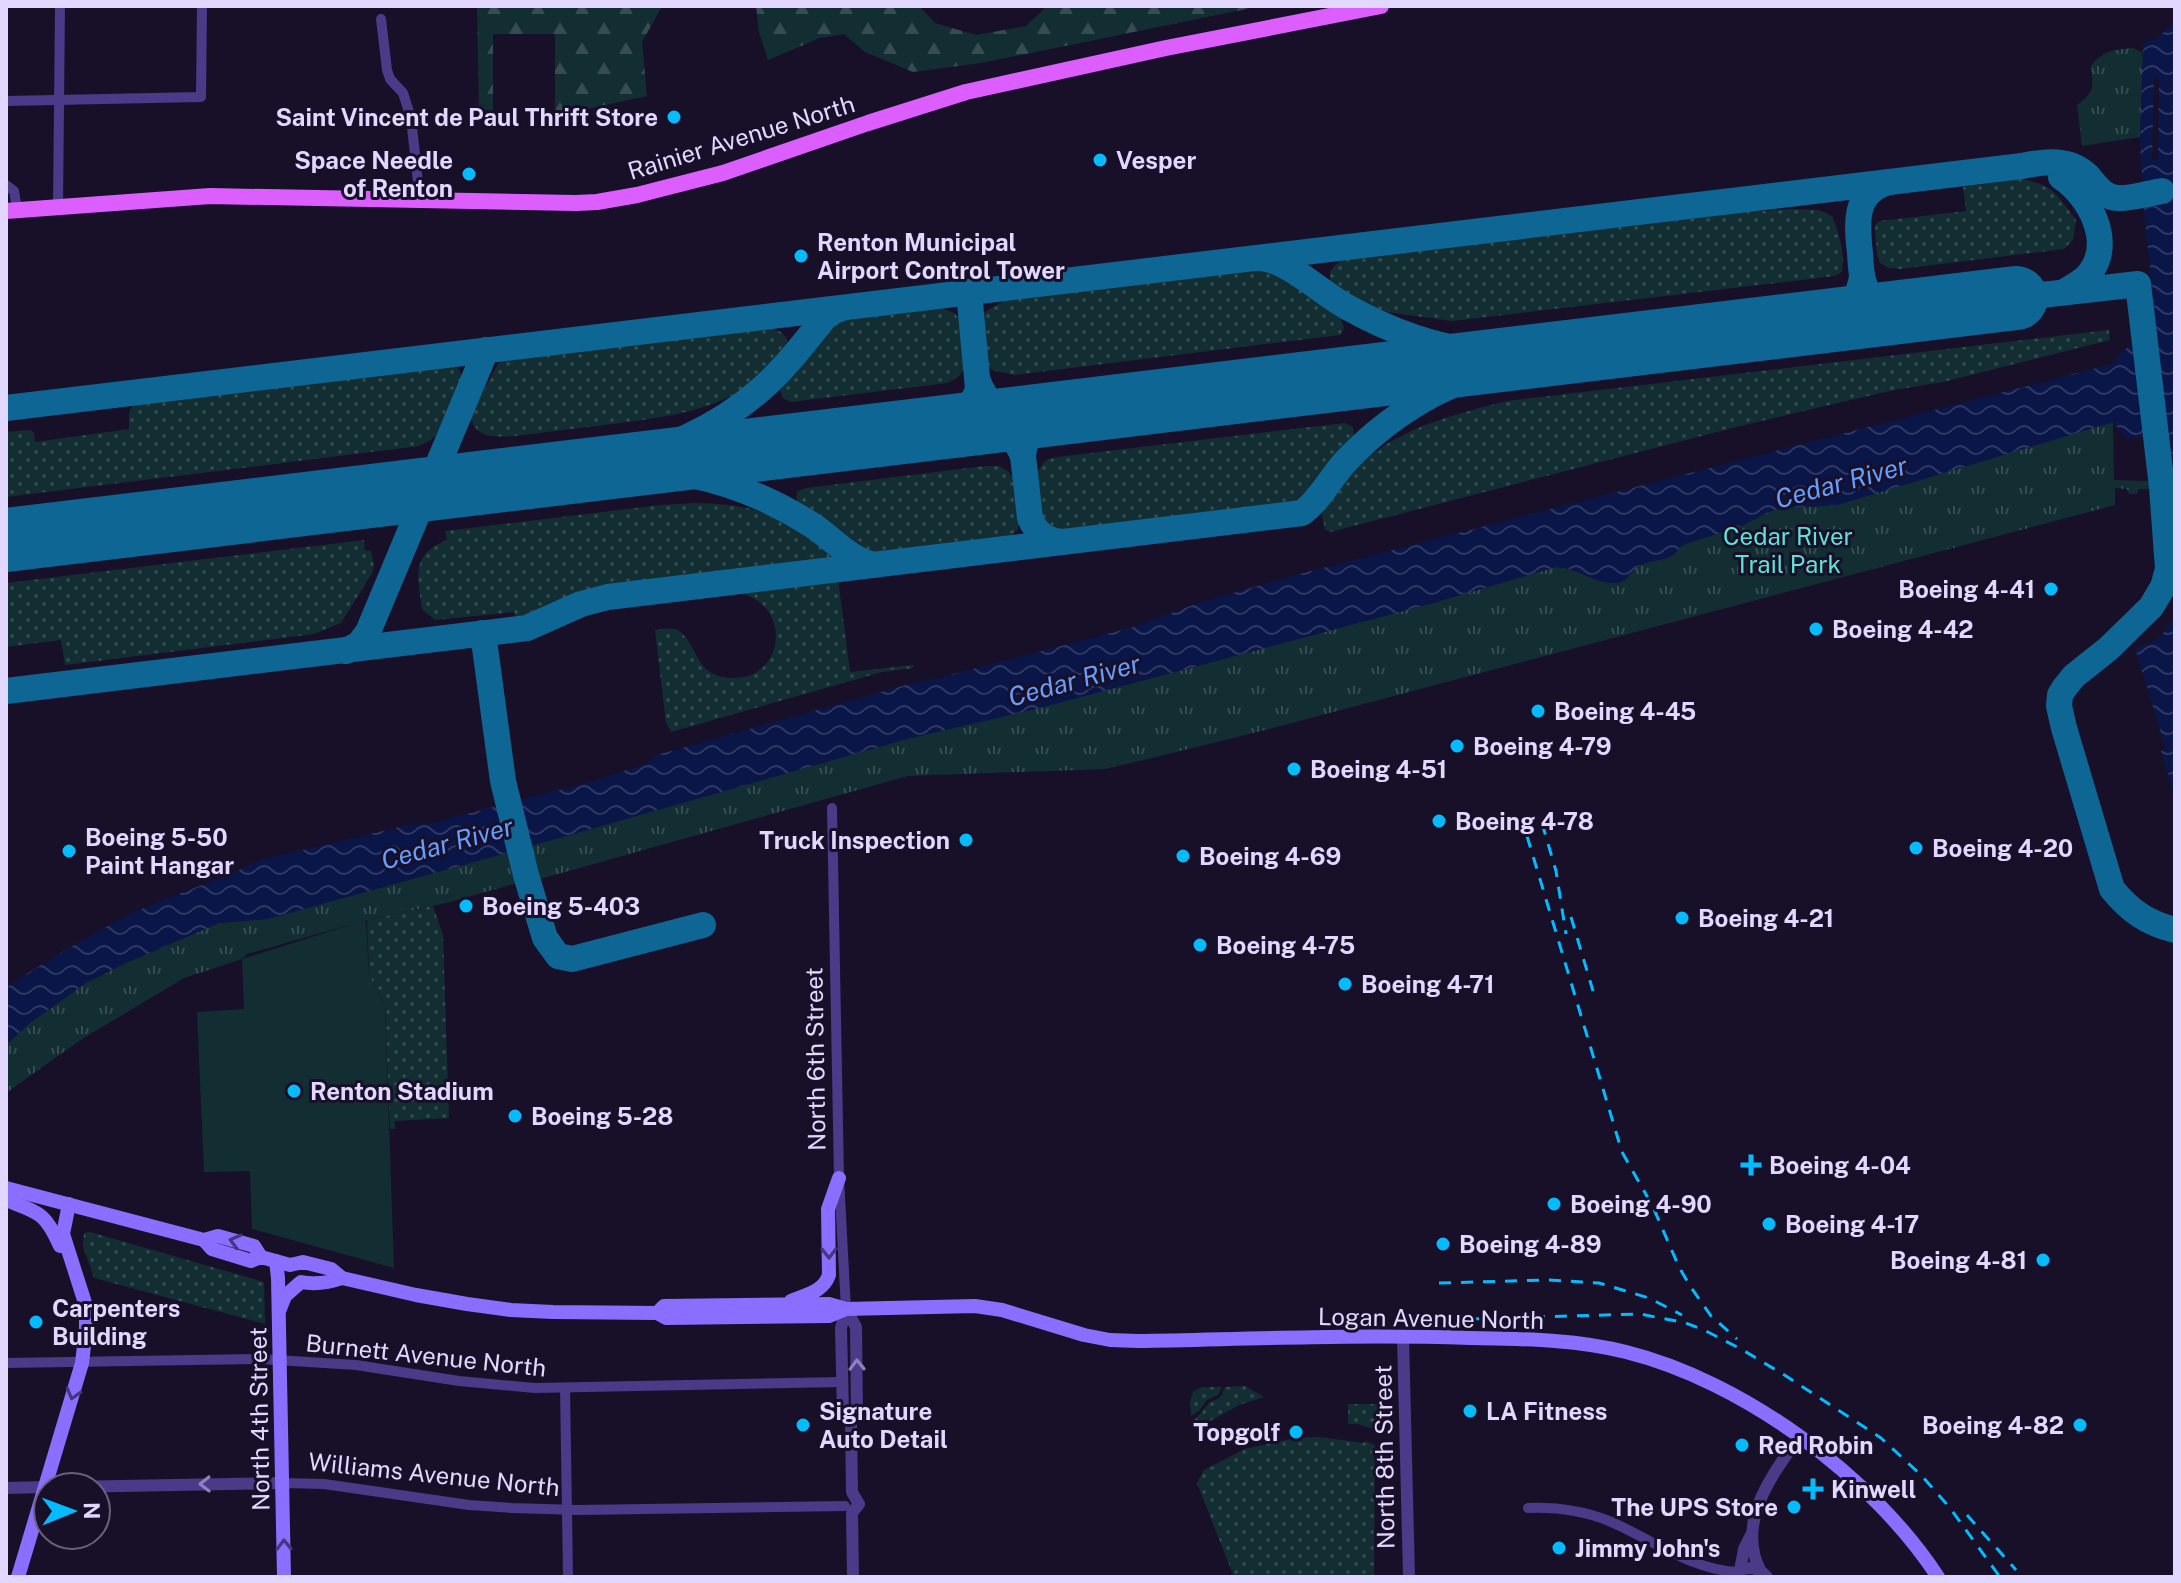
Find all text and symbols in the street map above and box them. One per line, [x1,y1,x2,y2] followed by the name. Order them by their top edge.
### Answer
[624,89,858,185] street label: Rainier Avenue North
[275,103,658,131] place label: Saint Vincent de Paul Thrift Store
[665,108,683,126] marker: Saint Vincent de Paul Thrift Store
[294,146,453,202] place label: Space Needle of Renton
[1116,146,1196,174] place label: Vesper
[1091,151,1109,169] marker: Vesper
[460,165,478,183] marker: Space Needle of Renton
[817,228,1065,284] place label: Renton Municipal Airport Control Tower
[792,247,810,265] marker: Renton Municipal Airport Control Tower
[1771,449,1911,515] water label: Cedar River
[1723,522,1853,578] park label: Cedar River Trail Park
[1898,575,2035,603] place label: Boeing 4-41
[2042,580,2060,598] marker: Boeing 4-41
[1832,615,1974,643] place label: Boeing 4-42
[1807,620,1825,638] marker: Boeing 4-42
[1004,647,1144,713] water label: Cedar River
[1554,697,1696,725] place label: Boeing 4-45
[1529,702,1547,720] marker: Boeing 4-45
[1473,732,1612,760] place label: Boeing 4-79
[1448,737,1466,755] marker: Boeing 4-79
[1310,755,1447,783] place label: Boeing 4-51
[1285,760,1303,778] marker: Boeing 4-51
[1455,807,1594,835] place label: Boeing 4-78
[377,810,517,876] water label: Cedar River
[1430,812,1448,830] marker: Boeing 4-78
[85,823,234,879] place label: Boeing 5-50 Paint Hangar
[759,826,950,854] place label: Truck Inspection
[957,831,975,849] marker: Truck Inspection
[1932,834,2073,862] place label: Boeing 4-20
[1907,839,1925,857] marker: Boeing 4-20
[60,842,78,860] marker: Boeing 5-50 Paint Hangar
[1199,842,1341,870] place label: Boeing 4-69
[1174,847,1192,865] marker: Boeing 4-69
[482,892,640,920] place label: Boeing 5-403
[457,897,475,915] marker: Boeing 5-403
[1698,904,1834,932] place label: Boeing 4-21
[1673,909,1691,927] marker: Boeing 4-21
[1216,931,1355,959] place label: Boeing 4-75
[1191,936,1209,954] marker: Boeing 4-75
[799,967,831,1151] street label: North 6th Street
[1361,970,1494,998] place label: Boeing 4-71
[1336,975,1354,993] marker: Boeing 4-71
[310,1077,494,1105] place label: Renton Stadium
[285,1082,303,1100] marker: Renton Stadium
[531,1102,673,1130] place label: Boeing 5-28
[506,1107,524,1125] marker: Boeing 5-28
[1769,1151,1911,1179] place label: Boeing 4-04
[1740,1154,1762,1176] marker: Boeing 4-04
[1570,1190,1712,1218] place label: Boeing 4-90
[1545,1195,1563,1213] marker: Boeing 4-90
[1785,1210,1919,1238] place label: Boeing 4-17
[1760,1215,1778,1233] marker: Boeing 4-17
[1459,1230,1601,1258] place label: Boeing 4-89
[229,1234,242,1250] one-way arrow
[1434,1235,1452,1253] marker: Boeing 4-89
[1890,1246,2027,1274] place label: Boeing 4-81
[820,1247,838,1260] one-way arrow
[2034,1251,2052,1269] marker: Boeing 4-81
[52,1294,181,1350] place label: Carpenters Building
[1318,1302,1544,1334] street label: Logan Avenue North
[27,1313,45,1331] marker: Carpenters Building
[243,1327,275,1511] street label: North 4th Street
[304,1328,548,1382] street label: Burnett Avenue North
[848,1358,865,1371] one-way arrow
[1368,1365,1400,1549] street label: North 8th Street
[66,1386,82,1400] one-way arrow
[819,1397,948,1453] place label: Signature Auto Detail
[1486,1397,1607,1425] place label: LA Fitness
[1461,1402,1479,1420] marker: LA Fitness
[1922,1411,2064,1439] place label: Boeing 4-82
[794,1416,812,1434] marker: Signature Auto Detail
[2071,1416,2089,1434] marker: Boeing 4-82
[1193,1418,1280,1446] place label: Topgolf
[1287,1423,1305,1441] marker: Topgolf
[1758,1431,1874,1459] place label: Red Robin
[1733,1436,1751,1454] marker: Red Robin
[307,1447,561,1501] street label: Williams Avenue North
[32,1471,112,1551] north arrow
[1831,1475,1916,1503] place label: Kinwell
[198,1476,211,1493] one-way arrow
[1802,1478,1824,1500] marker: Kinwell
[1611,1493,1778,1521] place label: The UPS Store
[1785,1498,1803,1516] marker: The UPS Store
[79,1502,105,1519] text: N
[1575,1534,1721,1562] place label: Jimmy John's
[275,1538,292,1551] one-way arrow
[1550,1539,1568,1557] marker: Jimmy John's

